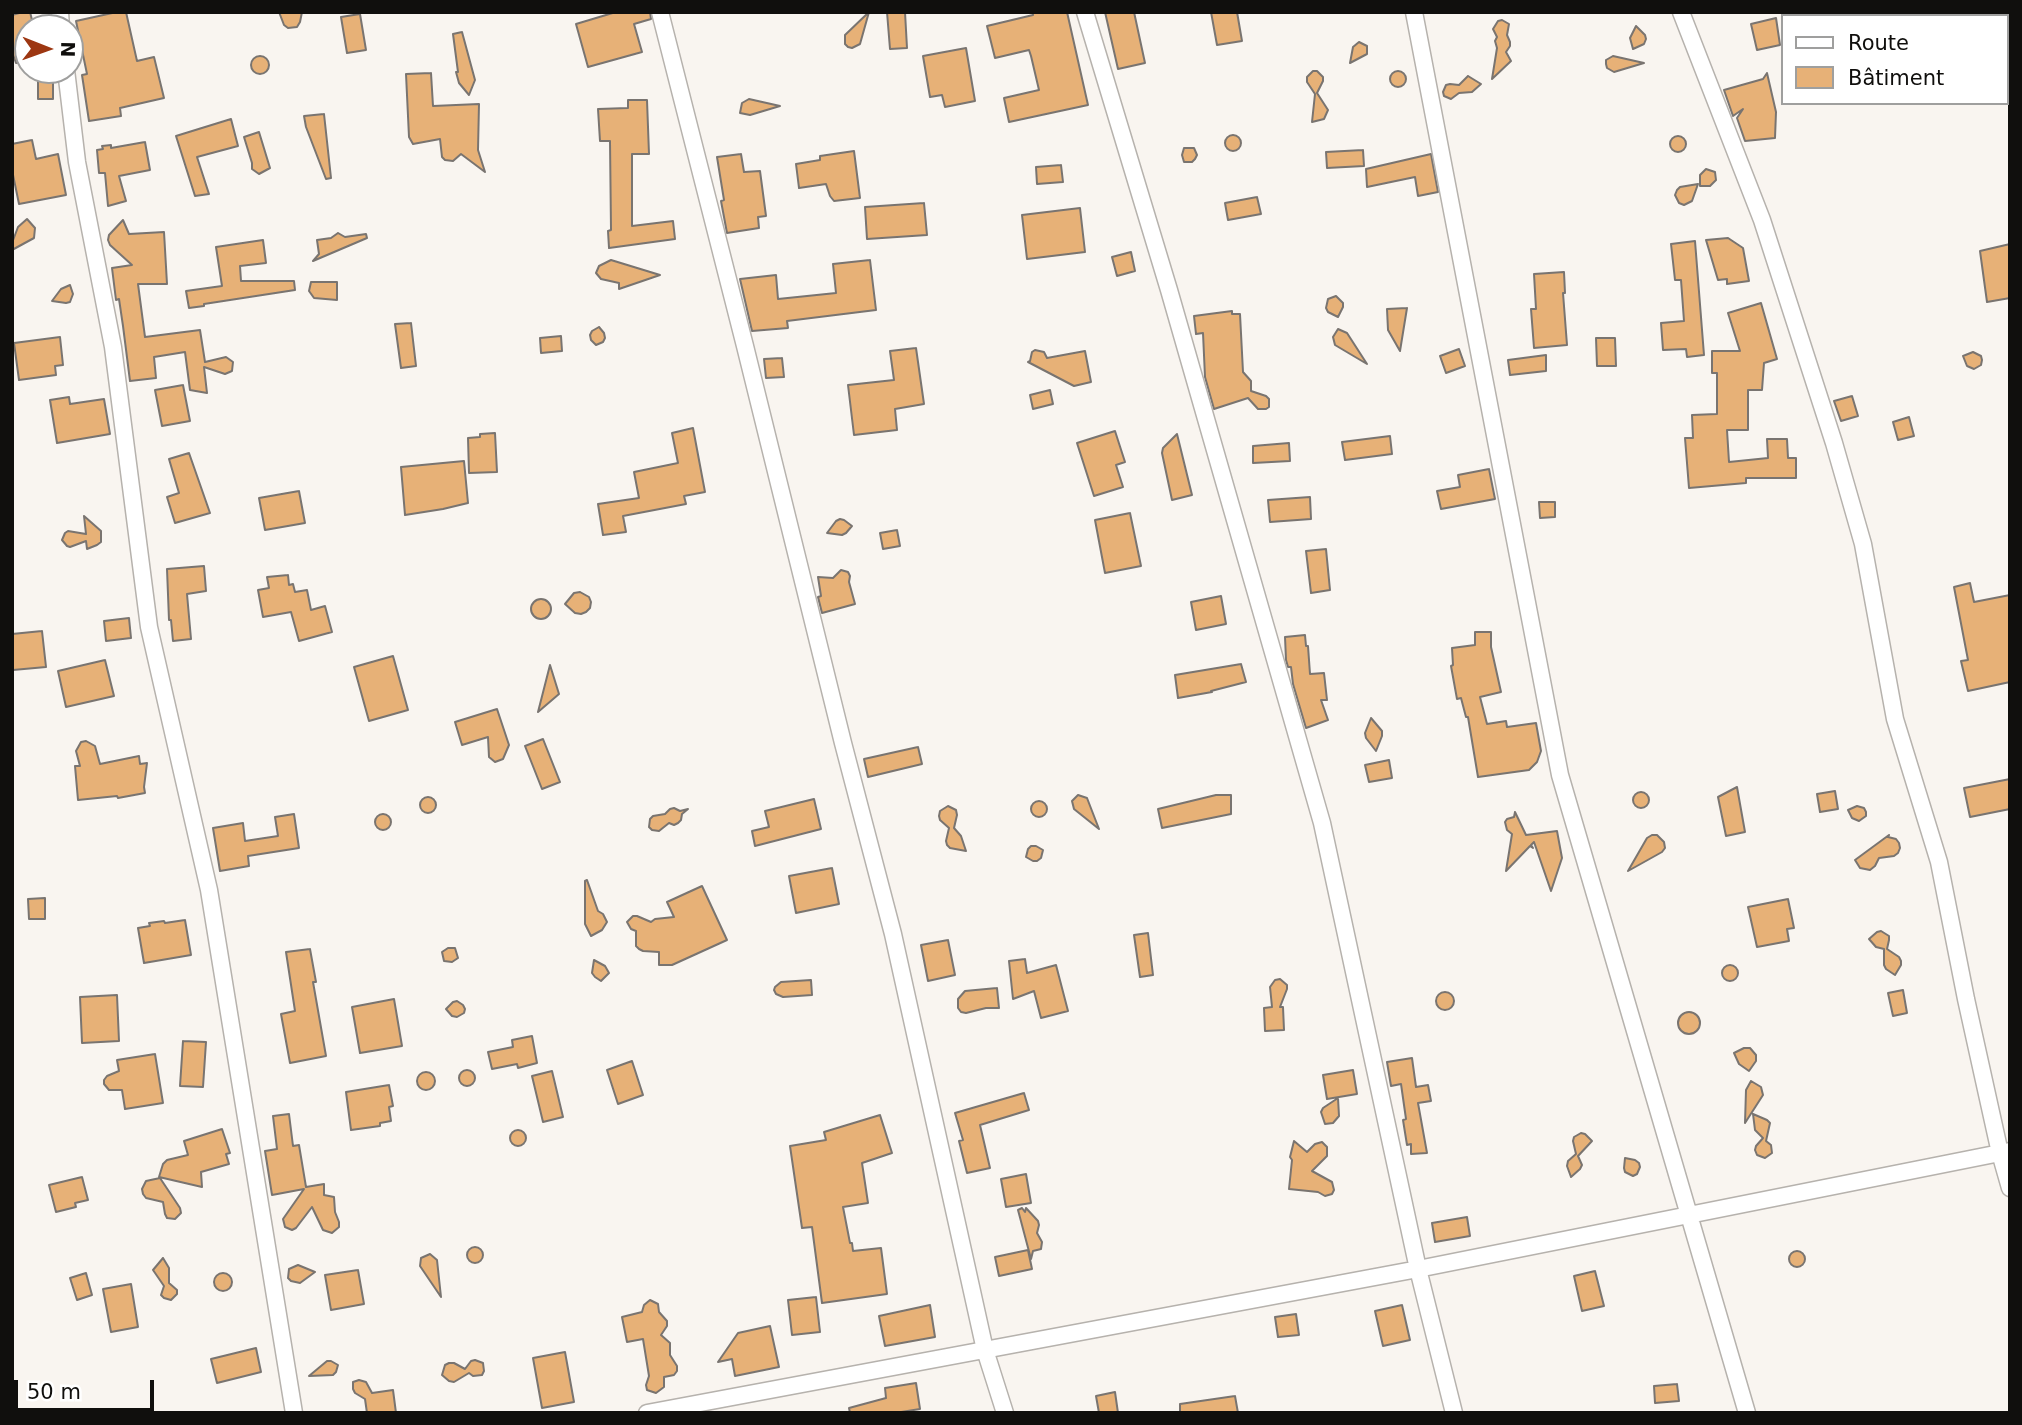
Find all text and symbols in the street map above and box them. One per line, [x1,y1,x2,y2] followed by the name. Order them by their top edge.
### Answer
[14,14,84,84] north arrow
[1780,14,2008,105] legend
[1848,31,1909,55] text: Route
[57,41,79,57] text: N
[1848,66,1944,90] text: Bâtiment
[18,1366,158,1410] scale bar
[27,1380,81,1404] text: 50 m

